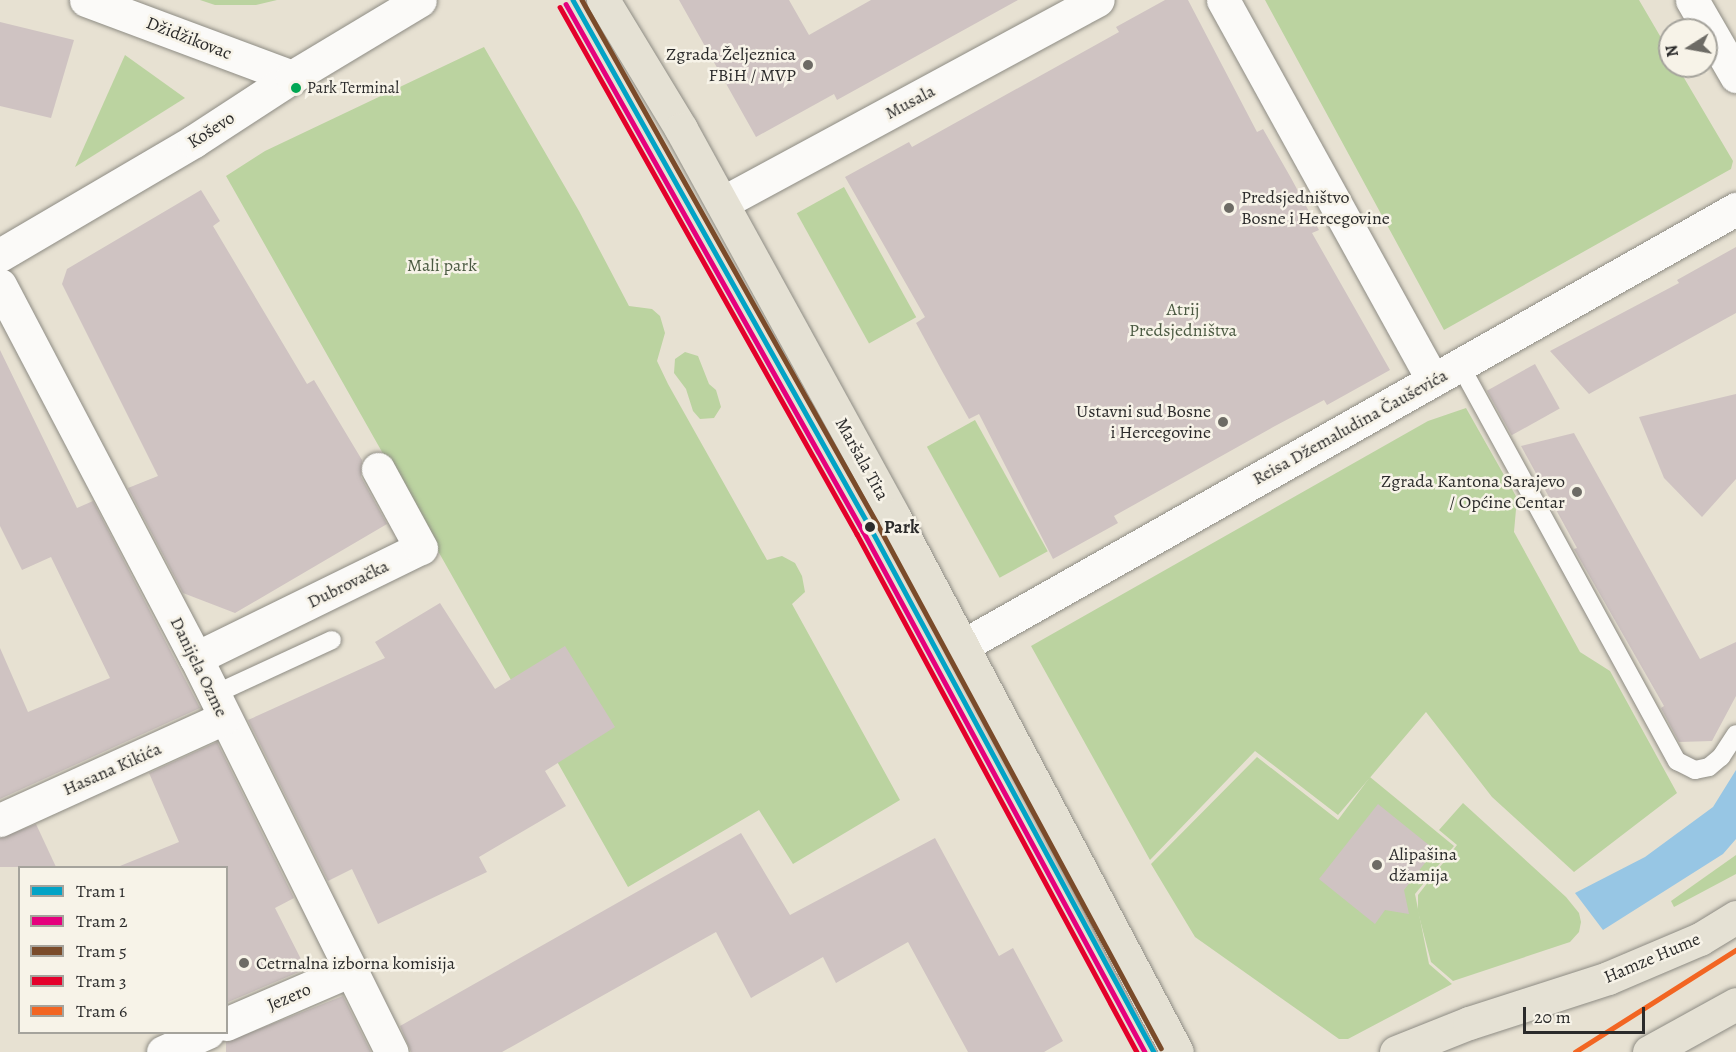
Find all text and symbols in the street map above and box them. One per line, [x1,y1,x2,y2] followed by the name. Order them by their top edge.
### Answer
[143,12,235,64] street label: Džidžikovac
[1658,18,1718,78] north arrow
[1660,43,1684,59] text: N
[666,44,796,86] place label: Zgrada Željeznica FBiH / MVP
[801,58,815,72] marker: Zgrada Željeznica FBiH / MVP
[307,78,399,98] place label: Park Terminal
[882,80,938,124] street label: Musala
[290,82,302,94] marker: Park Terminal
[183,107,239,153] street label: Koševo
[1241,187,1390,230] place label: Predsjedništvo Bosne i Hercegovine
[1222,201,1236,215] marker: Predsjedništvo Bosne i Hercegovine
[407,254,477,276] park label: Mali park
[1129,299,1237,342] park label: Atrij Predsjedništva
[1249,364,1451,490] street label: Reisa Džemaludina Čauševića
[1076,401,1211,444] place label: Ustavni sud Bosne i Hercegovine
[830,414,894,504] street label: Maršala Tita
[1216,415,1230,429] marker: Ustavni sud Bosne i Hercegovine
[1381,471,1565,514] place label: Zgrada Kantona Sarajevo / Općine Centar
[1570,485,1584,499] marker: Zgrada Kantona Sarajevo / Općine Centar
[884,516,919,538] place label: Park
[861,518,879,536] marker: Park
[304,555,392,613] street label: Dubrovačka
[165,613,233,721] street label: Danijela Ozme
[60,738,164,800] street label: Hasana Kikića
[1389,844,1457,886] place label: Alipašina džamija
[1370,858,1384,872] marker: Alipašina džamija
[18,866,228,1034] legend
[76,879,125,903] text: Tram 1
[76,909,127,933] text: Tram 2
[1600,928,1704,988] street label: Hamze Hume
[76,939,127,963] text: Tram 5
[256,952,455,974] place label: Cetrnalna izborna komisija
[237,956,251,970] marker: Cetrnalna izborna komisija
[76,969,126,993] text: Tram 3
[264,978,314,1016] street label: Jezero
[1526,995,1648,1033] scale bar
[76,999,127,1023] text: Tram 6
[1534,1005,1571,1029] text: 20 m

